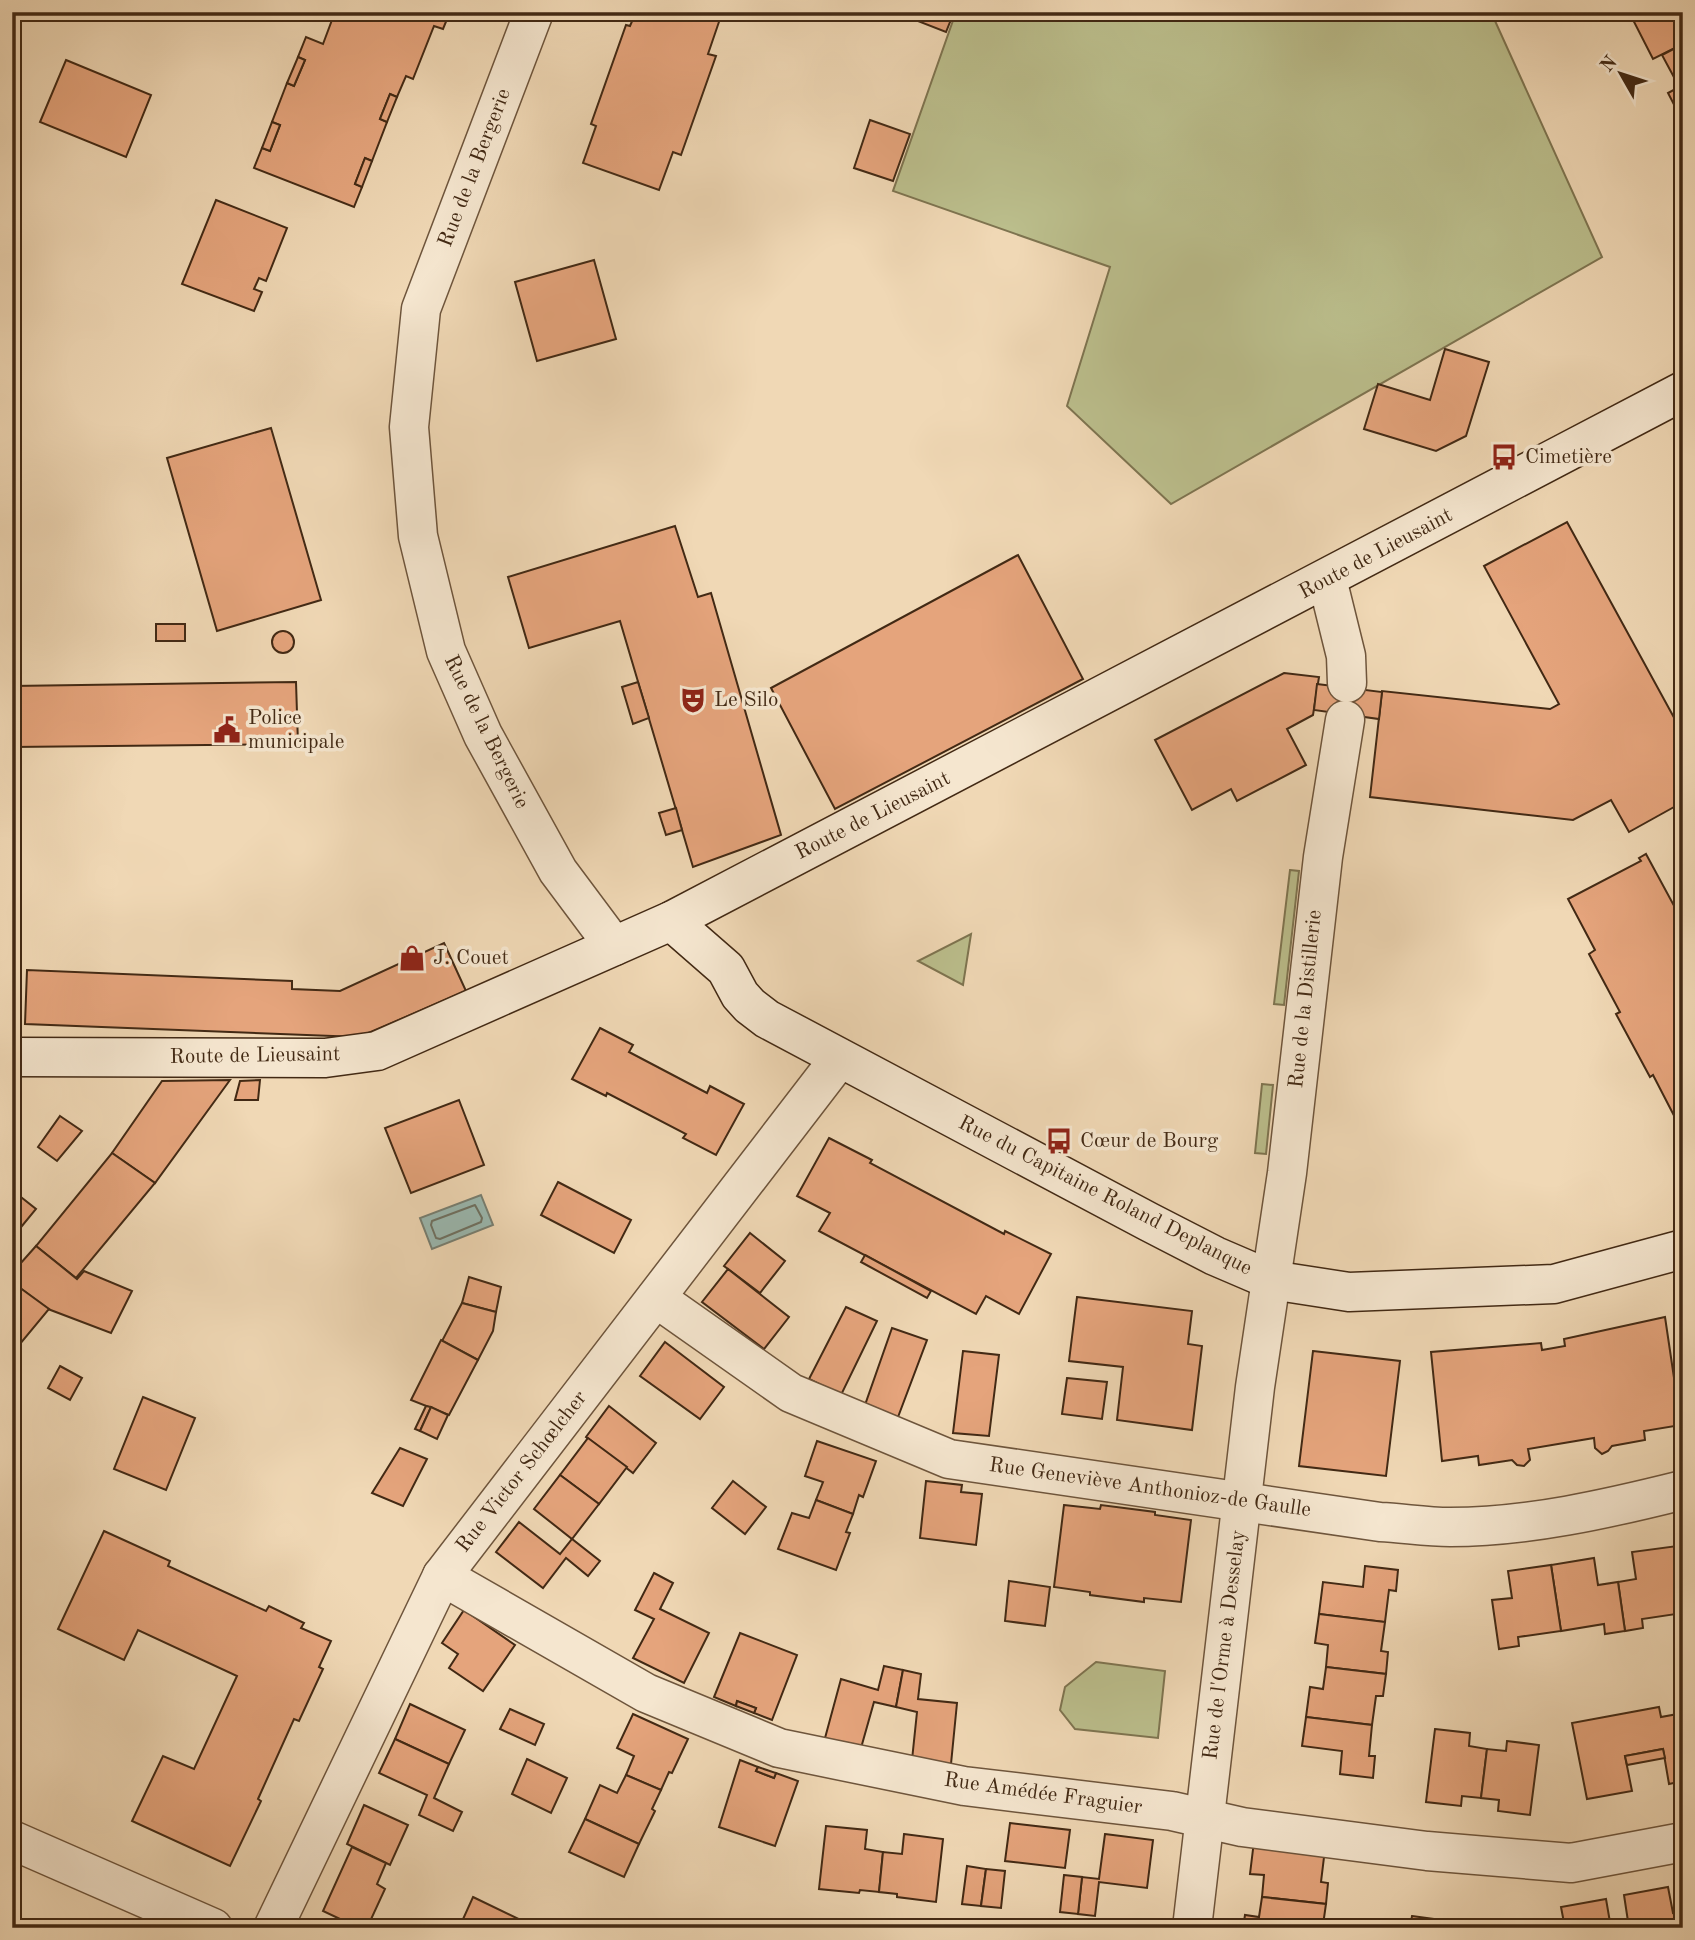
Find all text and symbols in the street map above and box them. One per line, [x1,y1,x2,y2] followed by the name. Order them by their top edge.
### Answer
[1586,38,1656,108] north arrow
[1598,53,1622,76] text: N
[435,86,515,250] street label: Rue de la Bergerie
[1489,442,1519,472] bus stop icon: Cimetière
[1525,447,1612,468] place label: Cimetière
[1296,505,1456,603] street label: Route de Lieusaint
[440,652,532,812] street label: Rue de la Bergerie
[678,685,708,715] theatre icon: Le Silo
[714,690,778,711] place label: Le Silo
[248,708,344,753] place label: Police municipale
[212,715,242,745] public building icon: Police municipale
[792,768,954,864] street label: Route de Lieusaint
[1286,909,1326,1089] street label: Rue de la Distillerie
[397,943,427,973] shop icon: J. Couet
[433,948,509,969] place label: J. Couet
[170,1044,340,1068] street label: Route de Lieusaint
[955,1113,1255,1279] street label: Rue du Capitaine Roland Deplanque
[1044,1126,1074,1156] bus stop icon: Cœur de Bourg
[1080,1131,1219,1152] place label: Cœur de Bourg
[453,1387,592,1557] street label: Rue Victor Schœlcher
[988,1455,1312,1521] street label: Rue Geneviève Anthonioz-de Gaulle
[1200,1529,1250,1761] street label: Rue de l'Orme à Desselay
[943,1770,1144,1818] street label: Rue Amédée Fraguier

